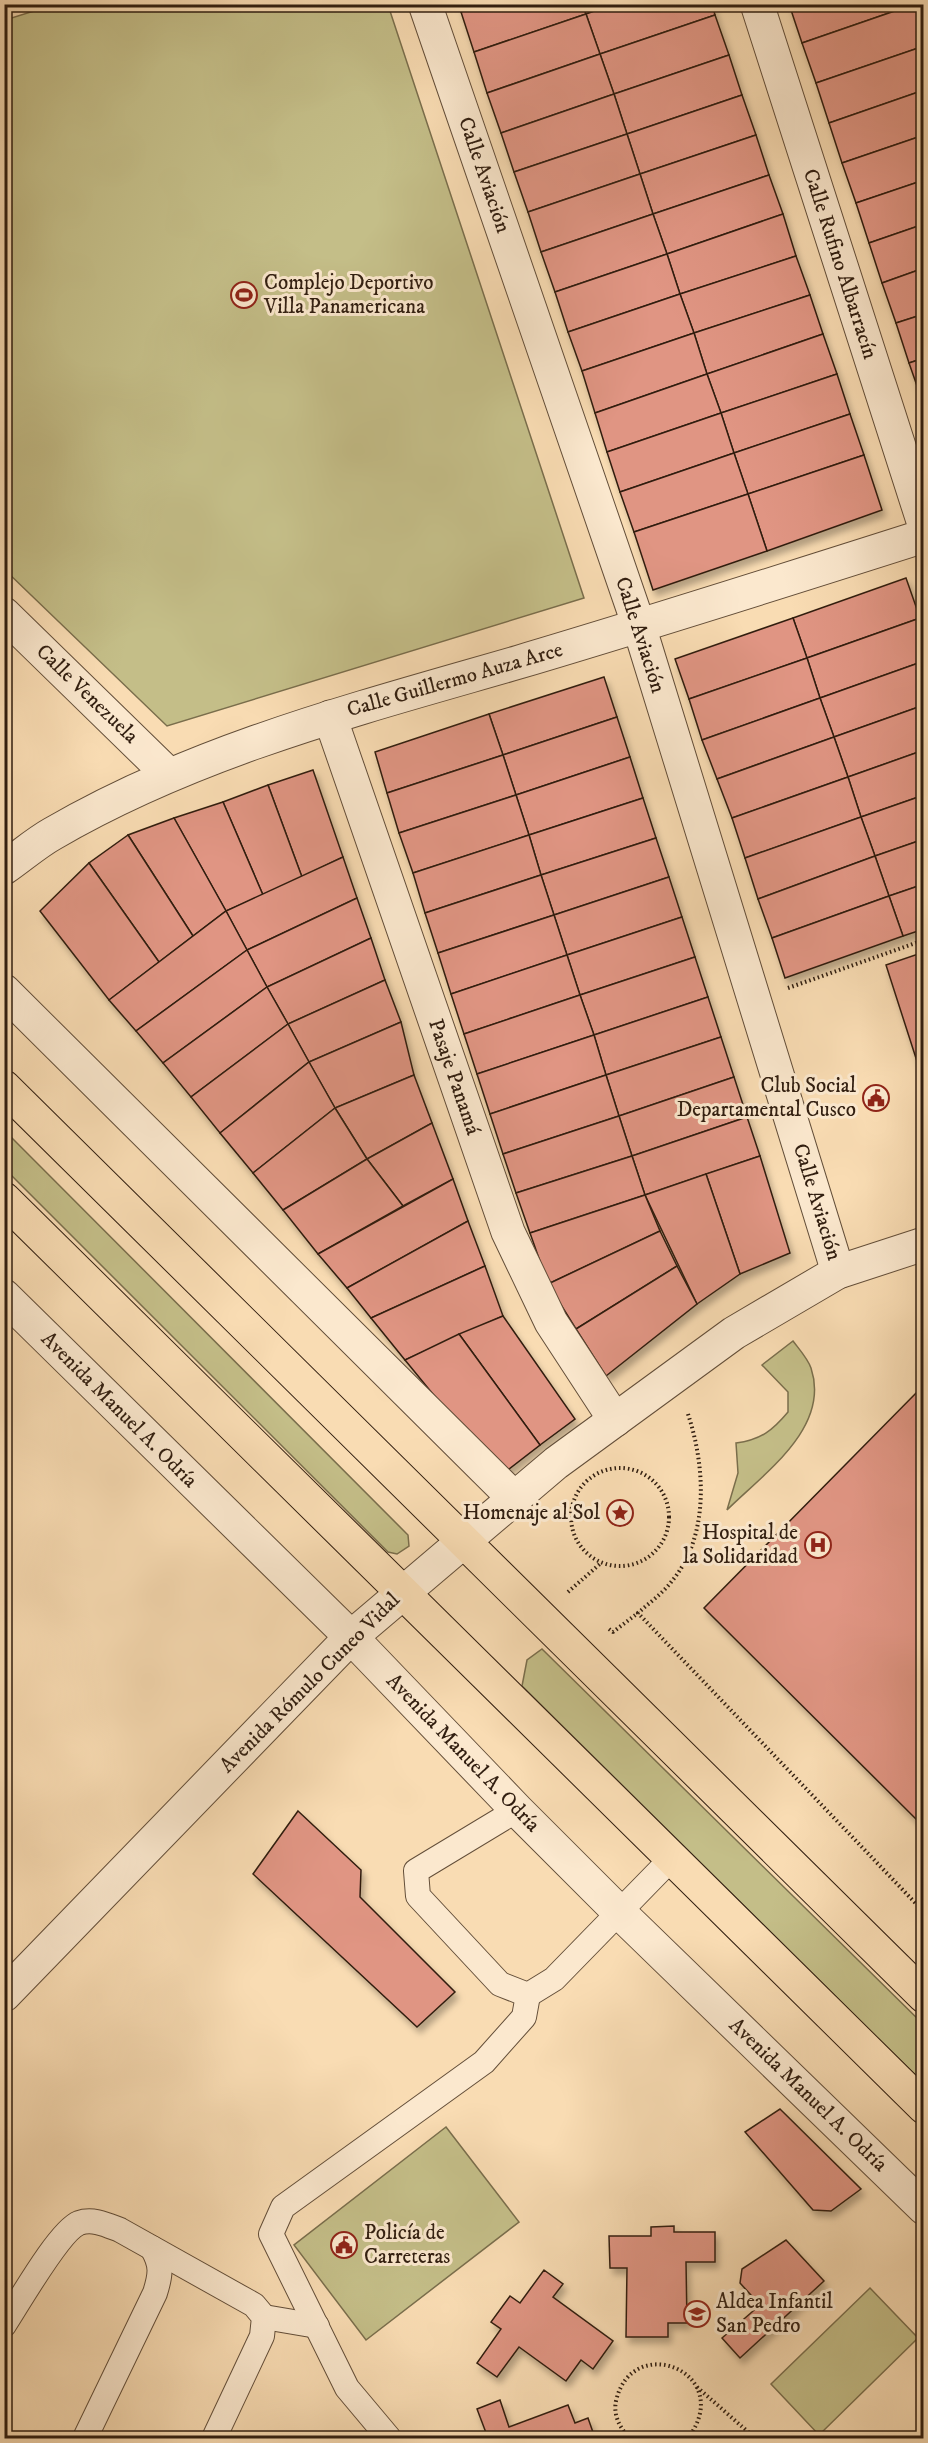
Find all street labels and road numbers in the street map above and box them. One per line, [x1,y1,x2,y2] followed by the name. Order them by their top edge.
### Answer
[452,114,516,236] street label: Calle Aviación
[797,166,883,362] street label: Calle Rufino Albarracín
[609,574,671,696] street label: Calle Aviación
[344,637,566,723] street label: Calle Guillermo Auza Arce
[30,639,144,749] street label: Calle Venezuela
[422,1016,486,1139] street label: Pasaje Panamá
[787,1140,847,1264] street label: Calle Aviación
[35,1326,203,1494] street label: Avenida Manuel A. Odría
[214,1587,406,1779] street label: Avenida Rómulo Cuneo Vidal
[381,1668,546,1838] street label: Avenida Manuel A. Odría
[723,2013,893,2178] street label: Avenida Manuel A. Odría

